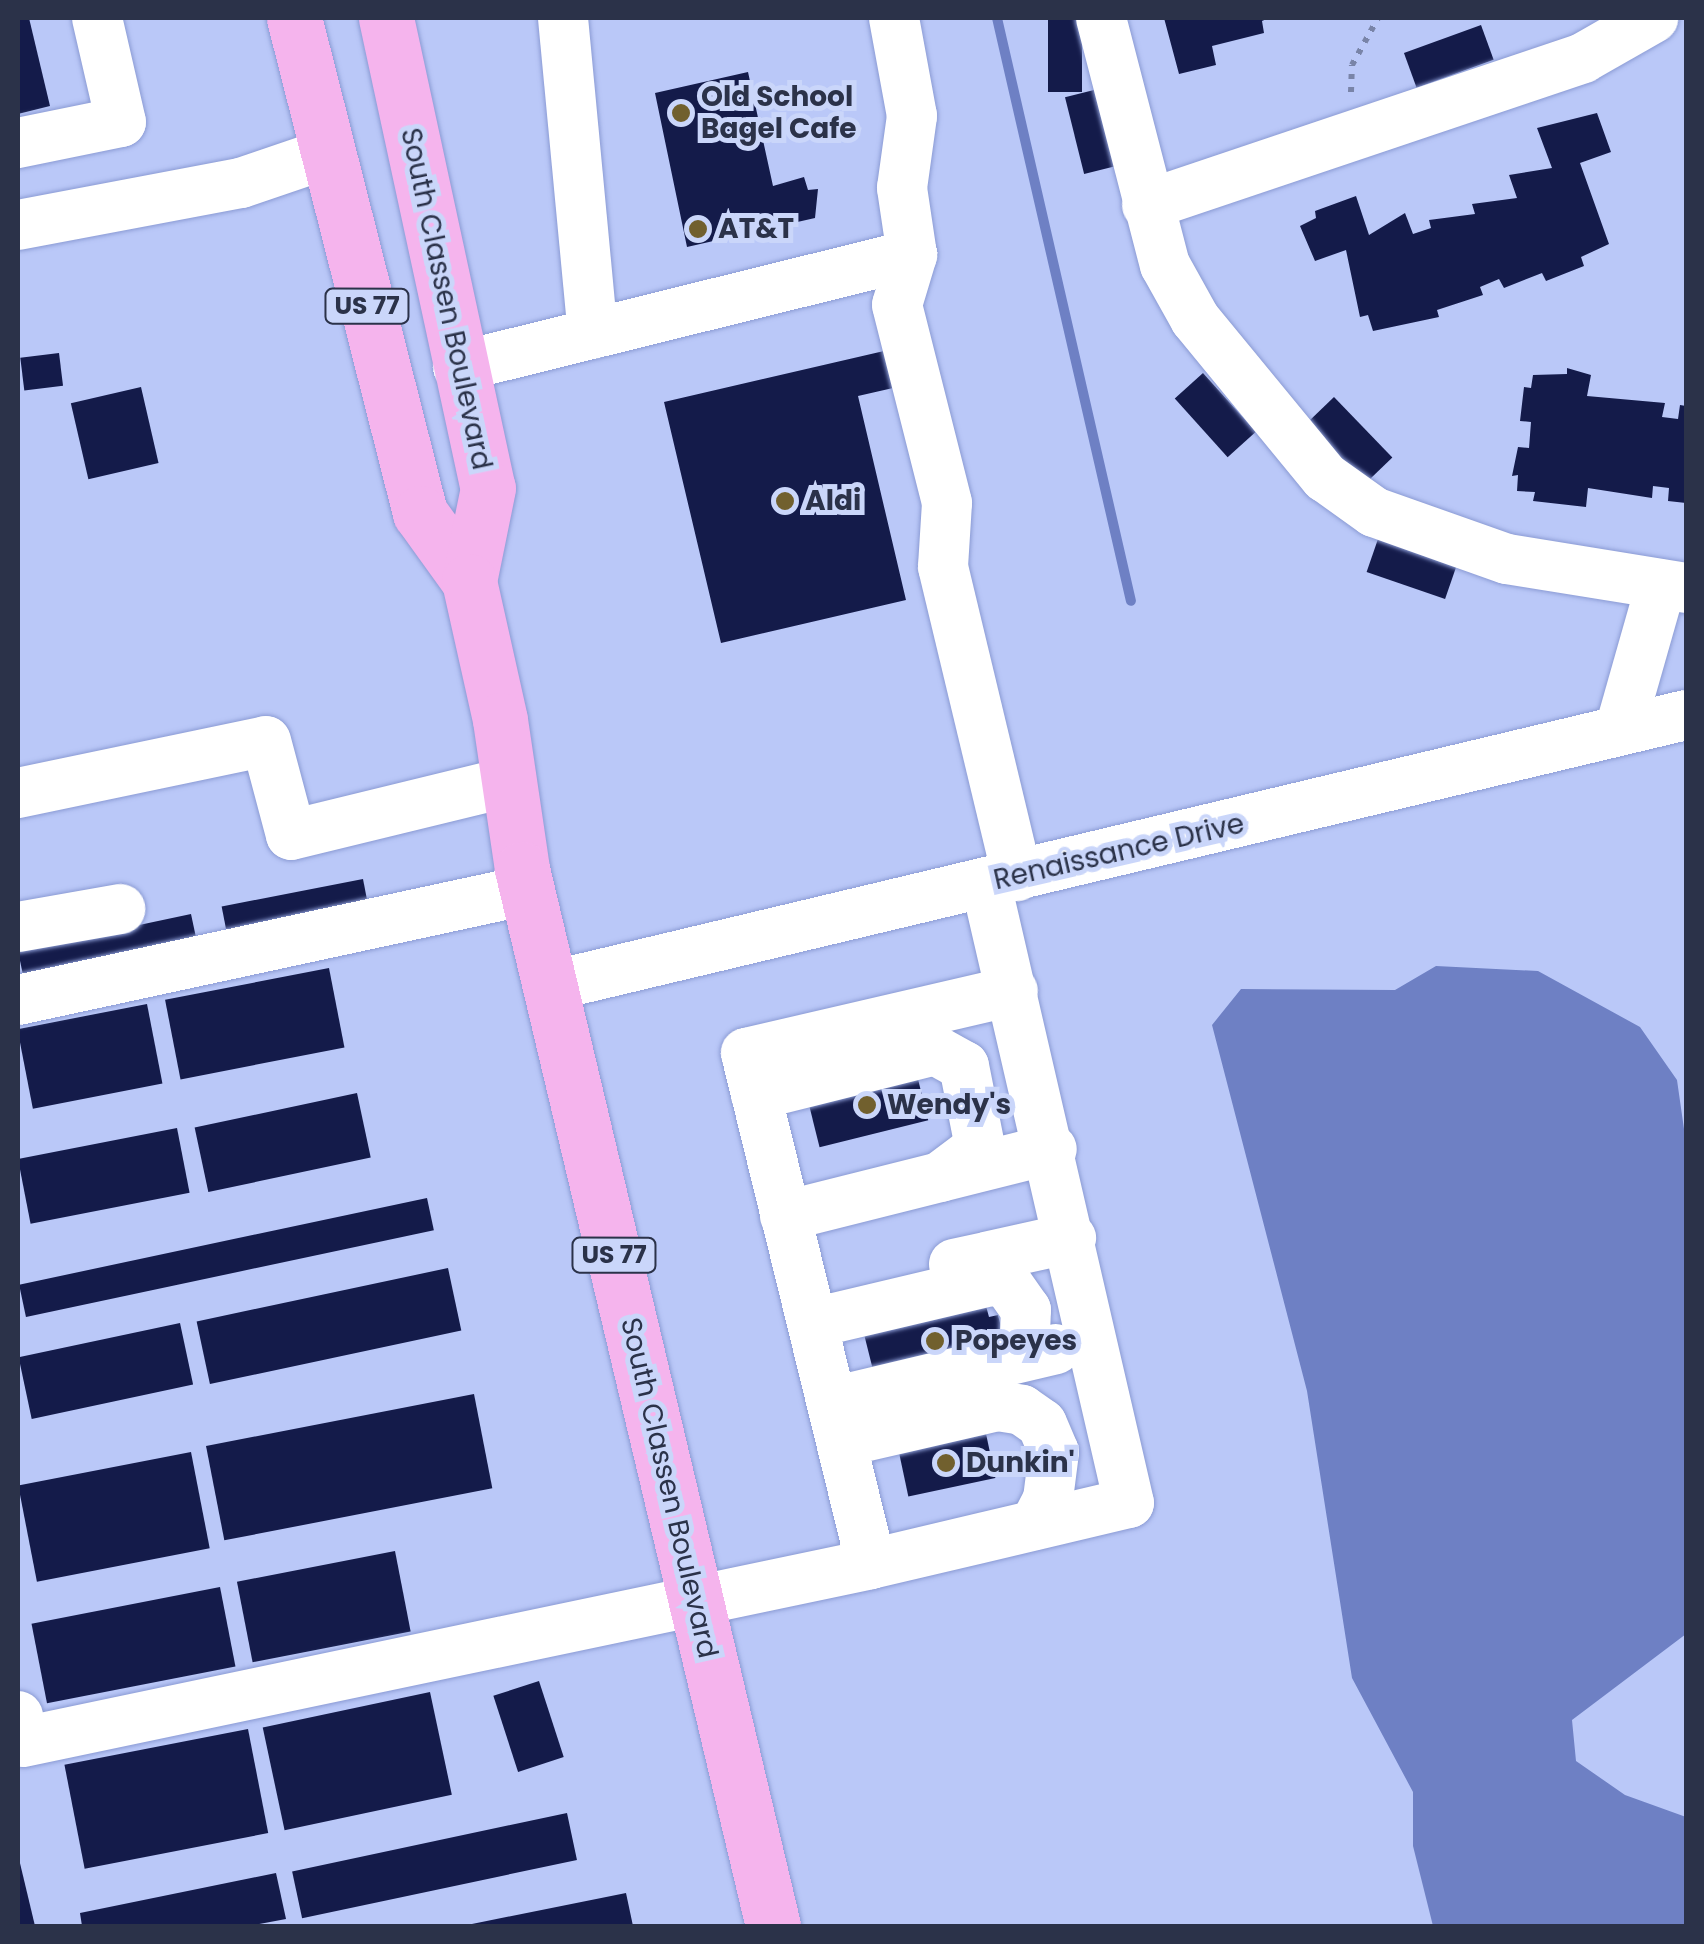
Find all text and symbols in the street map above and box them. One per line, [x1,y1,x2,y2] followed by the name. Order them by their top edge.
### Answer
[701,80,857,146] place label: Old School Bagel Cafe
[670,102,692,124] marker: Old School Bagel Cafe
[393,125,499,473] street label: South Classen Boulevard
[718,212,794,246] place label: AT&T
[687,218,709,240] marker: AT&T
[322,286,412,326] road number: US 77
[805,484,861,518] place label: Aldi
[774,490,796,512] marker: Aldi
[990,807,1248,897] street label: Renaissance Drive
[887,1088,1011,1122] place label: Wendy's
[856,1094,878,1116] marker: Wendy's
[569,1235,659,1275] road number: US 77
[613,1314,725,1662] street label: South Classen Boulevard
[955,1324,1077,1358] place label: Popeyes
[924,1330,946,1352] marker: Popeyes
[966,1446,1075,1480] place label: Dunkin'
[935,1452,957,1474] marker: Dunkin'

